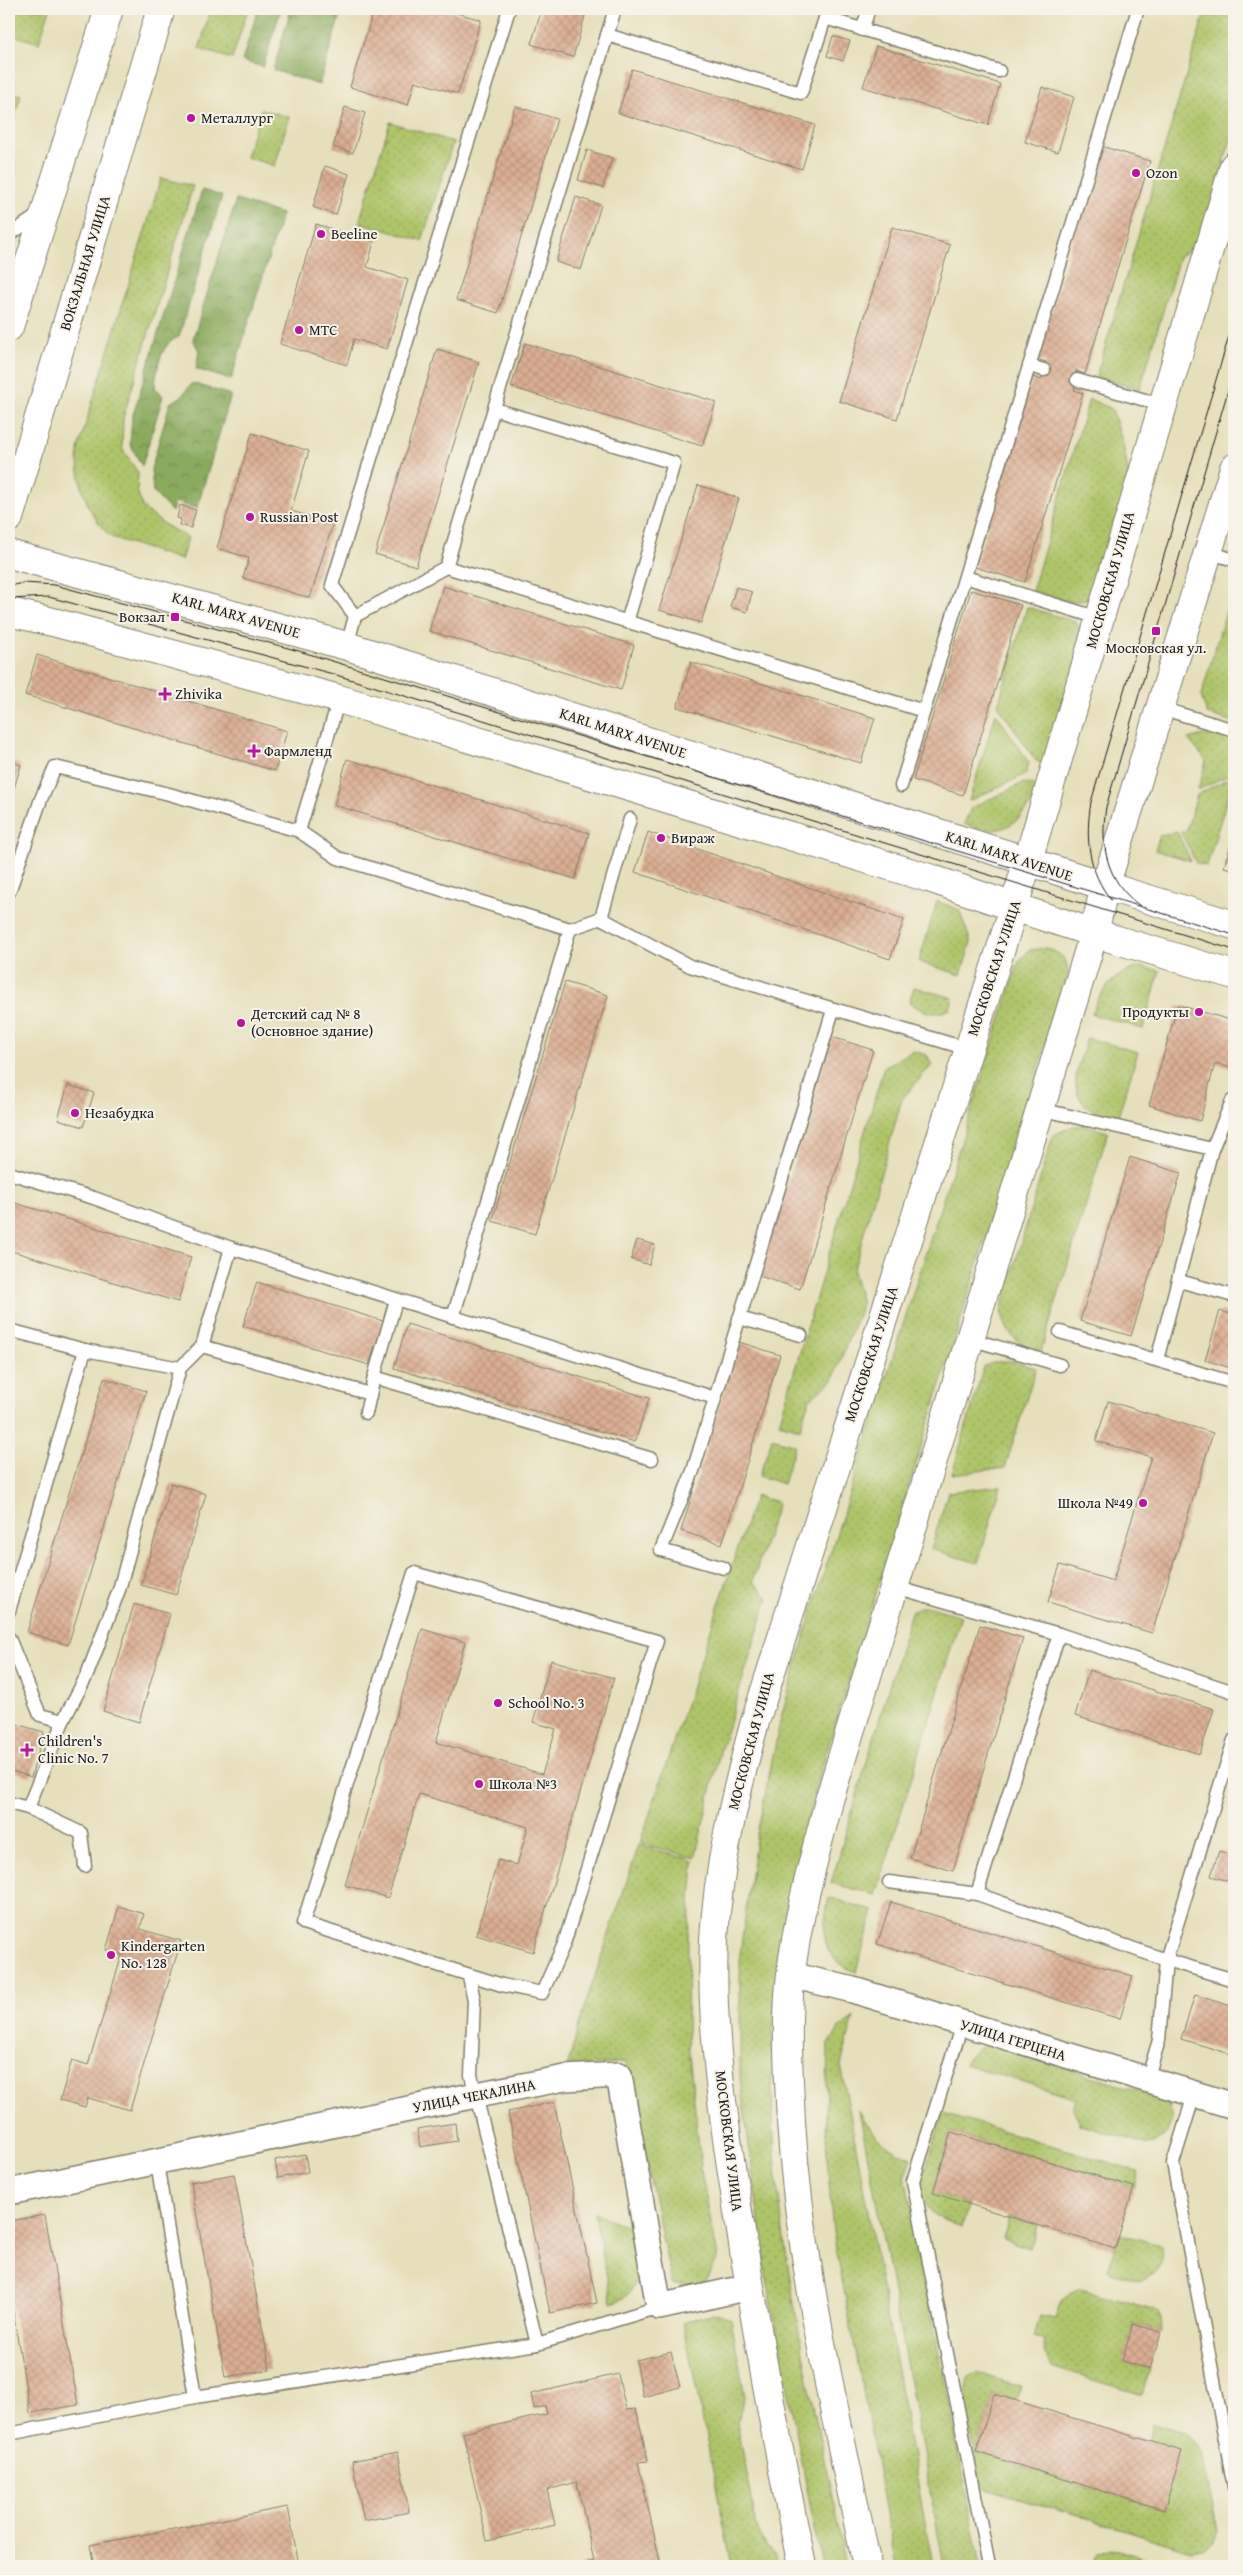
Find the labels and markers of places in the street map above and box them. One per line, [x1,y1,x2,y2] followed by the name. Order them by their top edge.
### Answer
[201,107,273,128] place label: Металлург
[185,112,197,124] marker: Металлург
[1146,162,1178,183] place label: Ozon
[1130,167,1142,179] marker: Ozon
[331,223,377,244] place label: Beeline
[315,228,327,240] marker: Beeline
[309,319,337,340] place label: МТС
[293,324,305,336] marker: МТС
[260,506,339,527] place label: Russian Post
[244,511,256,523] marker: Russian Post
[119,606,165,627] place label: Вокзал
[169,611,181,623] marker: Вокзал
[1150,625,1162,637] marker: Московская ул.
[1106,637,1206,658] place label: Московская ул.
[175,683,222,704] place label: Zhivika
[159,688,171,700] marker: Zhivika
[264,740,332,761] place label: Фармленд
[248,745,260,757] marker: Фармленд
[671,827,715,848] place label: Вираж
[655,832,667,844] marker: Вираж
[1122,1001,1189,1022] place label: Продукты
[250,1003,373,1041] place label: Детский сад № 8 (Основное здание)
[1193,1006,1205,1018] marker: Продукты
[235,1017,247,1029] marker: Детский сад № 8 (Основное здание)
[85,1102,155,1123] place label: Незабудка
[69,1107,81,1119] marker: Незабудка
[1058,1492,1133,1513] place label: Школа №49
[1137,1497,1149,1509] marker: Школа №49
[508,1692,585,1713] place label: School No. 3
[492,1697,504,1709] marker: School No. 3
[38,1730,109,1768] place label: Children's Clinic No. 7
[20,1743,34,1757] marker: Children's Clinic No. 7
[489,1773,557,1794] place label: Школа №3
[473,1778,485,1790] marker: Школа №3
[121,1935,206,1973] place label: Kindergarten No. 128
[105,1949,117,1961] marker: Kindergarten No. 128

